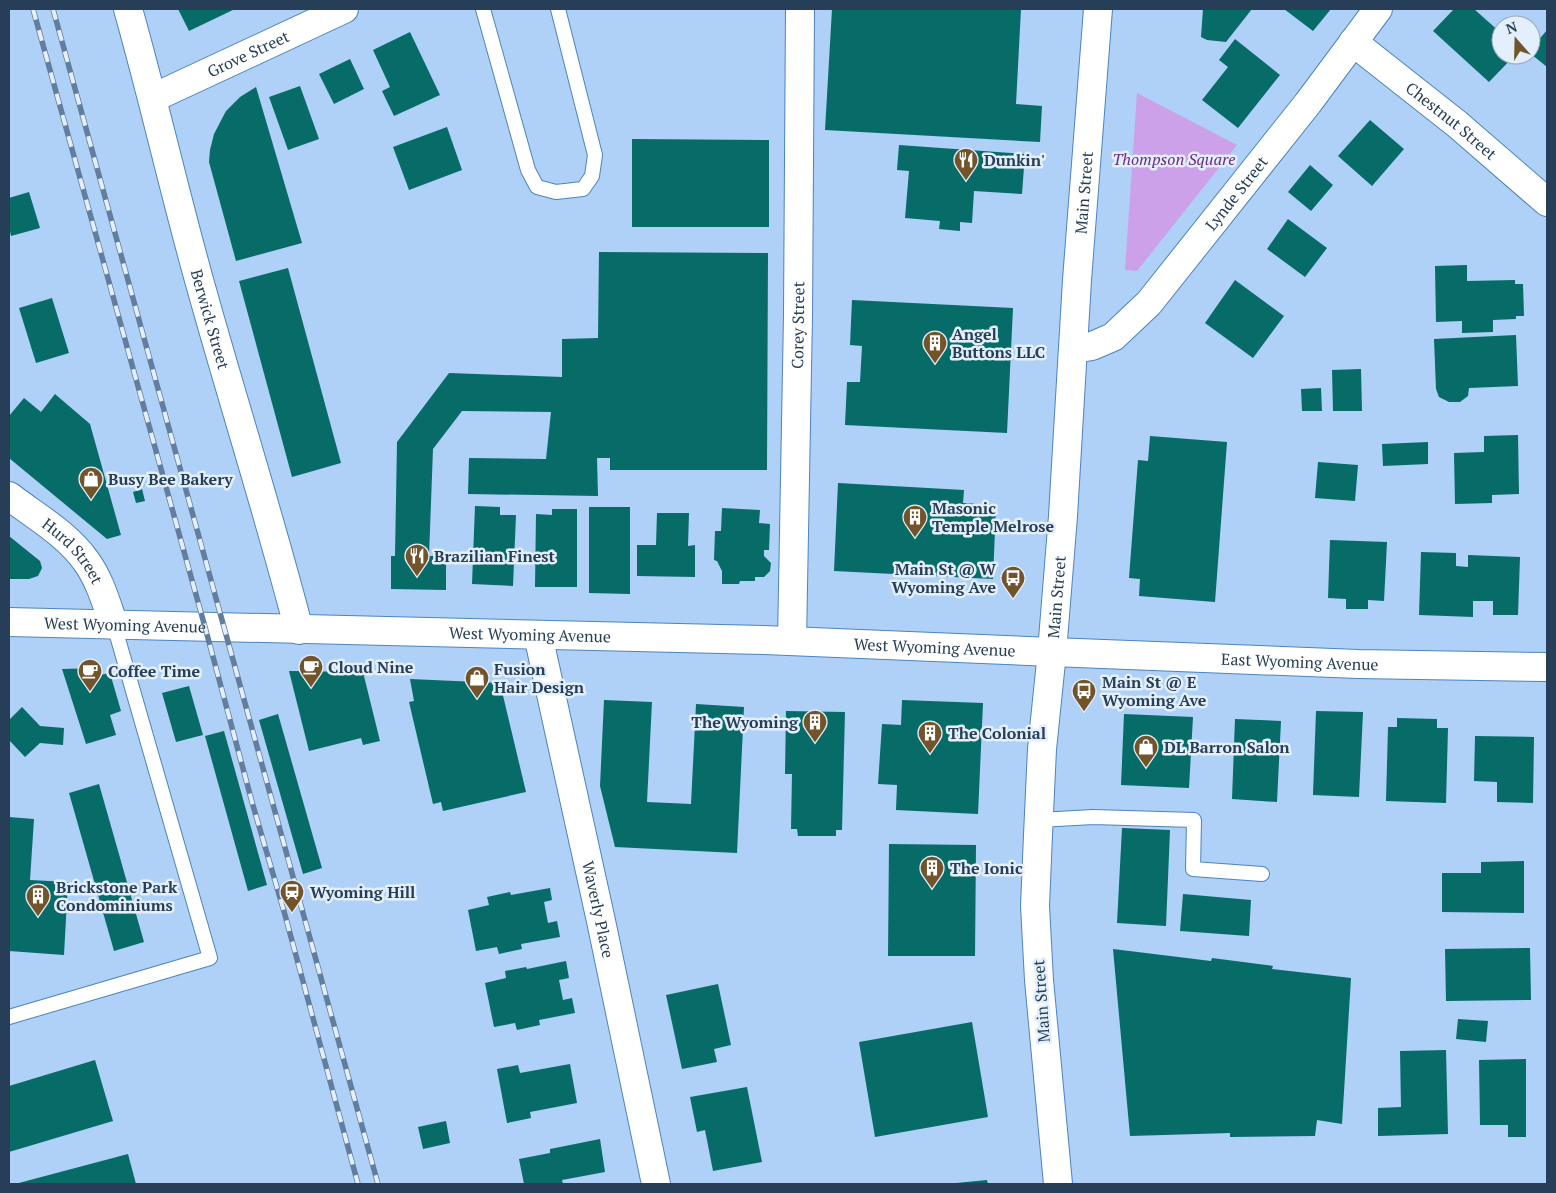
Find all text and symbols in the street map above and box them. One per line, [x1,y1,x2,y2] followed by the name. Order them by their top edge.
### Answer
[1491,15,1541,65] north arrow
[1503,16,1520,38] text: N
[204,25,293,82] street label: Grove Street
[1401,77,1502,165] street label: Chestnut Street
[953,147,979,181] restaurant icon: Dunkin'
[1113,148,1235,170] park label: Thompson Square
[984,149,1045,171] place label: Dunkin'
[1070,151,1098,235] street label: Main Street
[1200,151,1273,235] street label: Lynde Street
[186,267,235,372] street label: Berwick Street
[786,281,809,369] street label: Corey Street
[952,323,1045,363] place label: Angel Buttons LLC
[922,330,948,364] building icon: Angel Buttons LLC
[78,466,104,500] shop icon: Busy Bee Bakery
[108,468,233,490] place label: Busy Bee Bakery
[932,497,1055,537] place label: Masonic Temple Melrose
[902,504,928,538] building icon: Masonic Temple Melrose
[38,513,108,587] street label: Hurd Street
[404,543,430,577] restaurant icon: Brazilian Finest
[434,545,556,567] place label: Brazilian Finest
[1042,555,1071,639] street label: Main Street
[892,558,996,598] place label: Main St @ W Wyoming Ave
[1000,565,1026,599] bus stop icon: Main St @ W Wyoming Ave
[44,612,206,638] street label: West Wyoming Avenue
[449,621,611,647] street label: West Wyoming Avenue
[853,633,1016,661] street label: West Wyoming Avenue
[1221,648,1379,675] street label: East Wyoming Avenue
[298,654,324,688] cafe icon: Cloud Nine
[328,656,414,678] place label: Cloud Nine
[77,658,103,692] cafe icon: Coffee Time
[494,658,585,698] place label: Fusion Hair Design
[108,660,201,682] place label: Coffee Time
[464,665,490,699] shop icon: Fusion Hair Design
[1102,671,1207,711] place label: Main St @ E Wyoming Ave
[1071,678,1097,712] bus stop icon: Main St @ E Wyoming Ave
[802,709,828,743] building icon: The Wyoming
[691,711,799,733] place label: The Wyoming
[917,720,943,754] building icon: The Colonial
[948,722,1046,744] place label: The Colonial
[1133,734,1159,768] shop icon: DL Barron Salon
[1164,736,1290,758] place label: DL Barron Salon
[919,855,945,889] building icon: The Ionic
[950,857,1023,879] place label: The Ionic
[577,859,619,960] street label: Waverly Place
[56,876,178,916] place label: Brickstone Park Condominiums
[279,879,305,913] station icon: Wyoming Hill
[310,881,415,903] place label: Wyoming Hill
[25,883,51,917] building icon: Brickstone Park Condominiums
[1027,959,1055,1043] street label: Main Street

